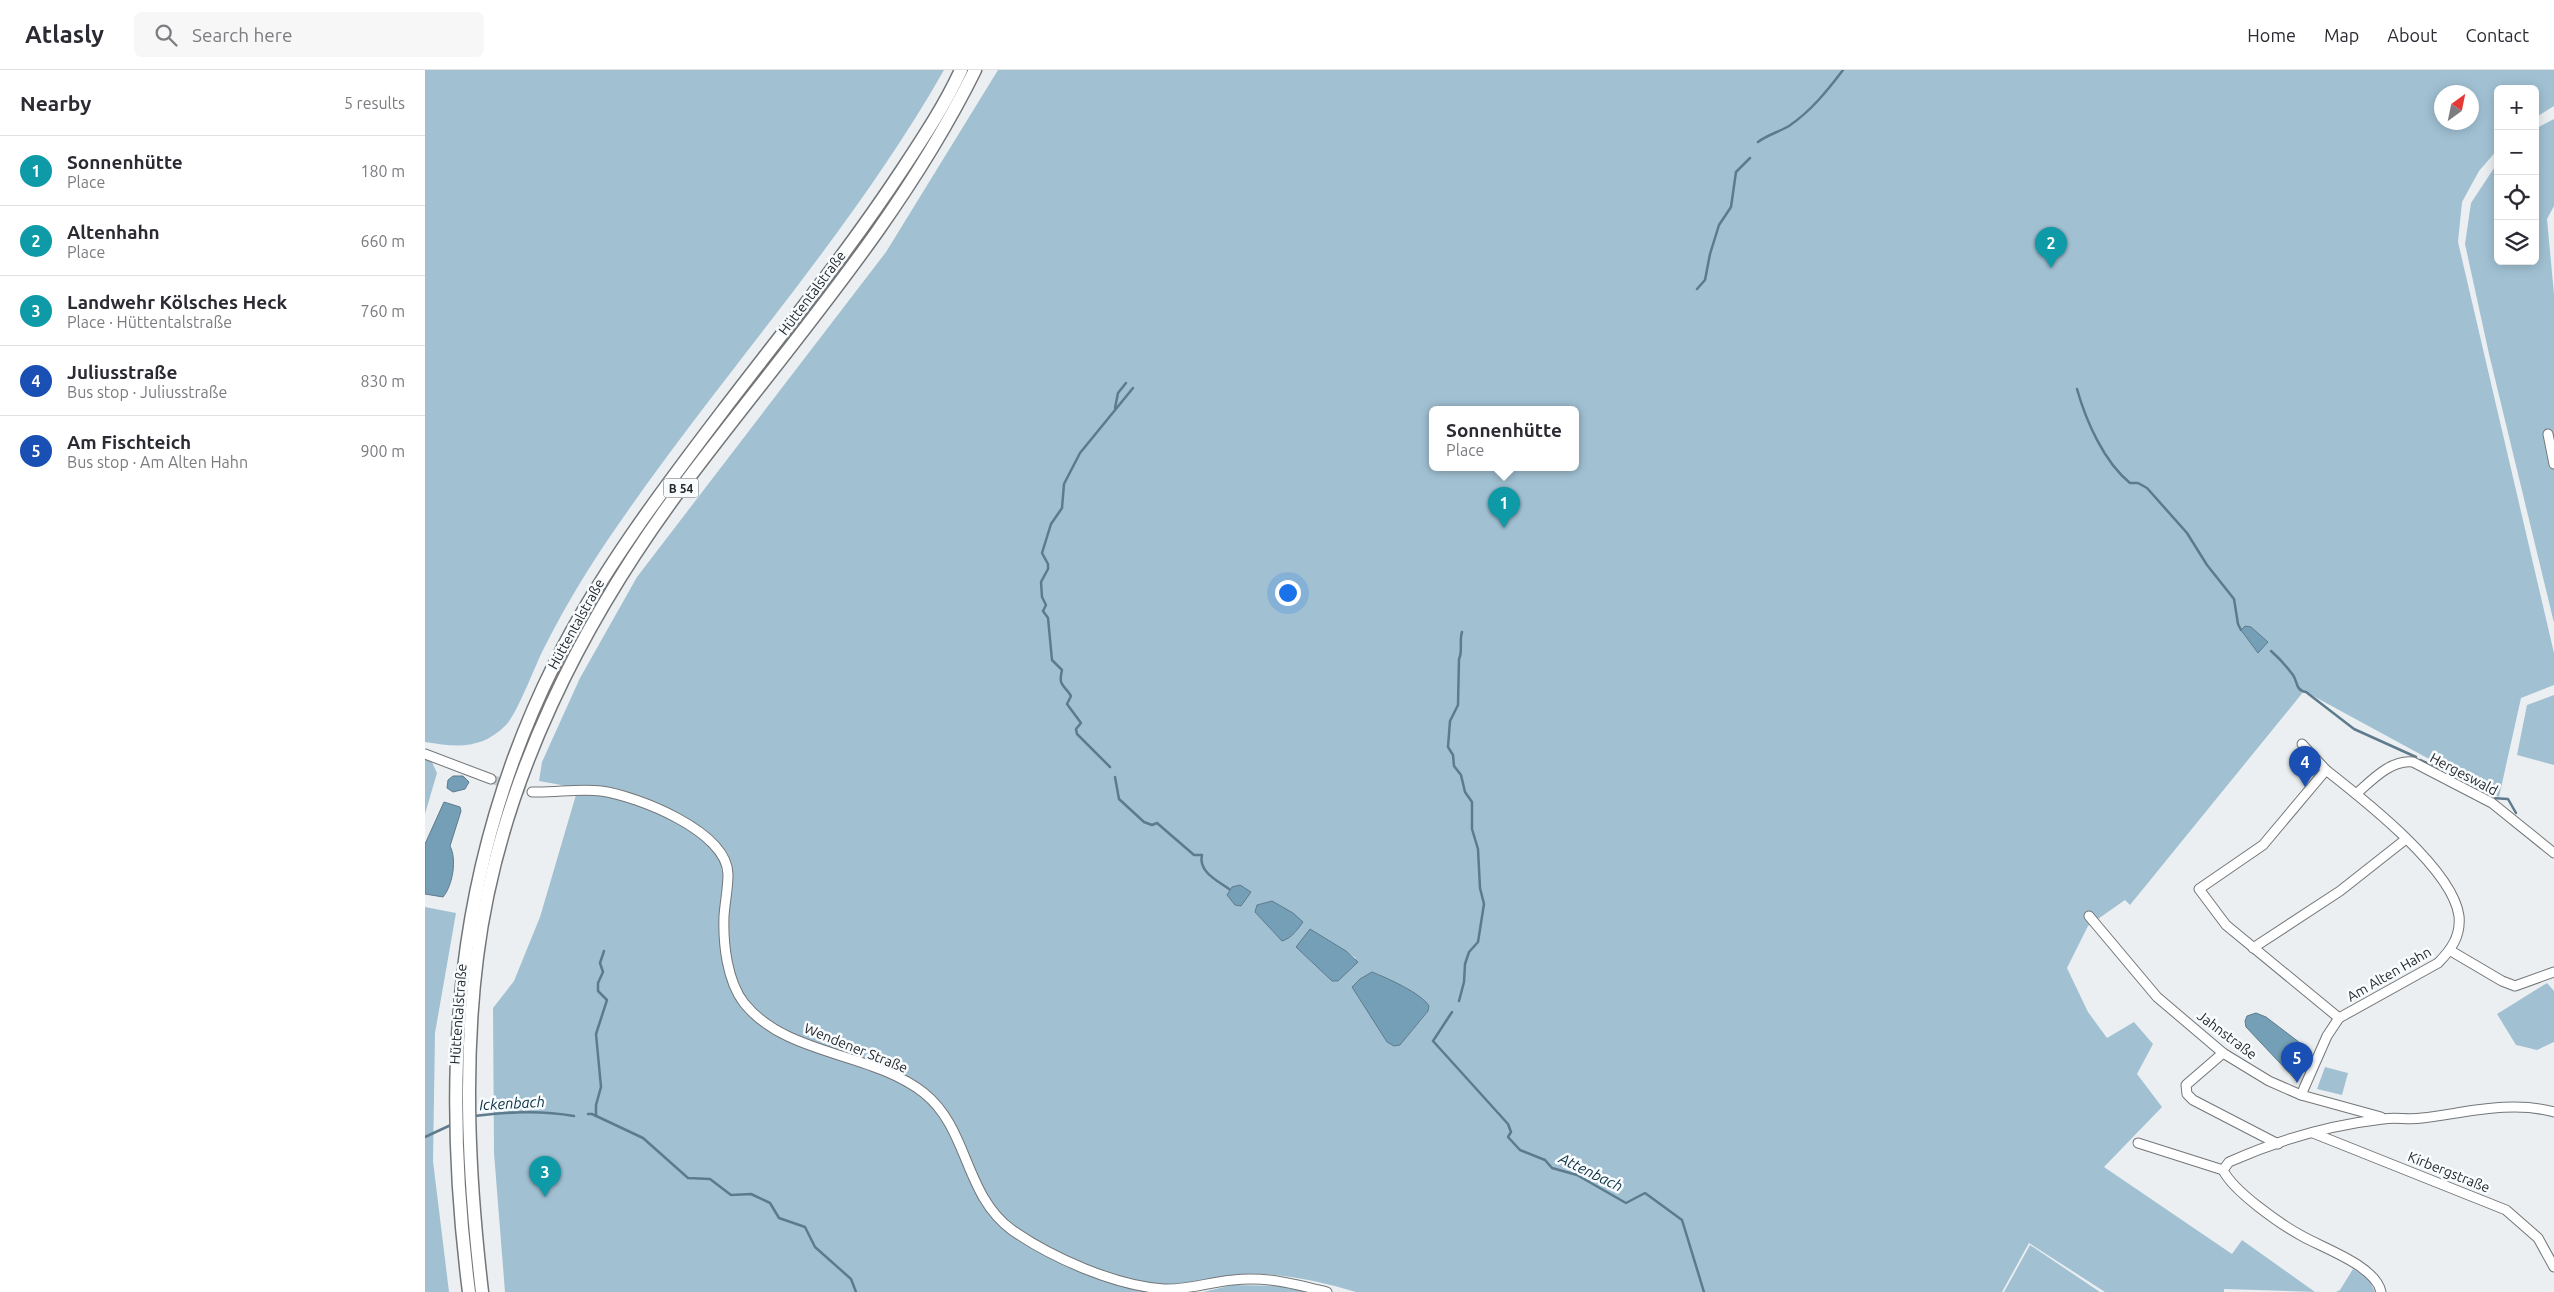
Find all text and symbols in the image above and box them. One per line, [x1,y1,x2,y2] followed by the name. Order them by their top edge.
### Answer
[134,12,484,57] search box
[25,21,104,48] text: Atlasly
[152,21,180,49] icon: search
[192,24,292,46] text: Search here
[2247,25,2296,45] text: Home
[2324,25,2359,45] text: Map
[2387,25,2437,45] text: About
[2465,25,2529,45] text: Contact
[2434,85,2479,130] north arrow
[2494,85,2539,265] map controls
[2494,85,2539,130] button: +
[20,91,91,115] text: Nearby
[344,94,405,112] text: 5 results
[2494,130,2539,175] button: −
[67,151,183,173] text: Sonnenhütte
[31,162,41,180] text: 1
[360,162,405,180] text: 180 m
[67,173,105,191] text: Place
[2494,175,2539,220] button: locate
[2494,220,2539,265] button: layers
[67,221,160,243] text: Altenhahn
[2035,227,2067,268] pin: 2
[31,232,41,250] text: 2
[360,232,405,250] text: 660 m
[67,243,105,261] text: Place
[775,248,849,338] street label: Hüttentalstraße
[67,291,287,313] text: Landwehr Kölsches Heck
[31,302,41,320] text: 3
[360,302,405,320] text: 760 m
[67,313,232,331] text: Place · Hüttentalstraße
[67,361,177,383] text: Juliusstraße
[31,372,41,390] text: 4
[360,372,405,390] text: 830 m
[67,383,227,401] text: Bus stop · Juliusstraße
[1429,406,1579,471] popup
[1446,419,1562,441] text: Sonnenhütte
[67,431,191,453] text: Am Fischteich
[1446,441,1484,459] text: Place
[31,442,41,460] text: 5
[360,442,405,460] text: 900 m
[67,453,248,471] text: Bus stop · Am Alten Hahn
[663,478,699,498] road number: B 54
[1488,487,1520,528] pin: 1
[545,576,607,672] street label: Hüttentalstraße
[1275,580,1301,606] your location
[2289,746,2321,787] pin: 4
[2427,749,2501,799] street label: Hergeswald
[2344,943,2434,1005] street label: Am Alten Hahn
[446,963,470,1065] street label: Hüttentalstraße
[2194,1007,2260,1063] street label: Jahnstraße
[802,1020,910,1076] street label: Wendener Straße
[2281,1042,2313,1083] pin: 5
[479,1093,545,1113] water label: Ickenbach
[2406,1148,2492,1196] street label: Kirbergstraße
[1555,1149,1626,1195] water label: Attenbach
[529,1156,561,1197] pin: 3

